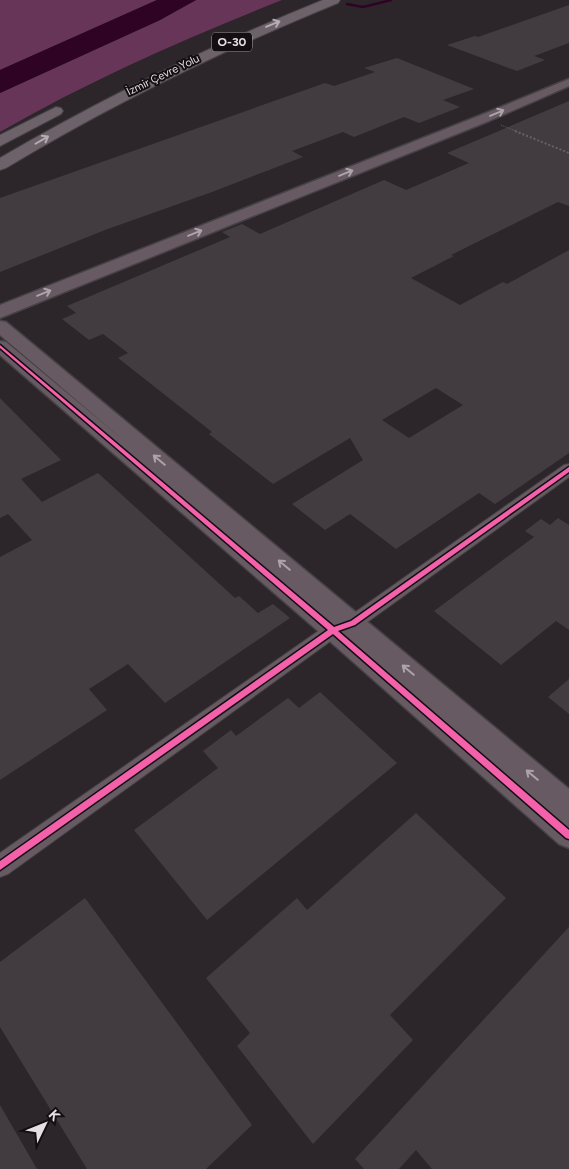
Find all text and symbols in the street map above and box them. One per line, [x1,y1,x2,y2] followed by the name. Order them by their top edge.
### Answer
[265,19,280,28] one-way arrow
[212,32,252,52] road number: O-30
[124,52,202,98] street label: İzmir Çevre Yolu
[489,108,504,118] one-way arrow
[34,134,48,144] one-way arrow
[338,168,353,178] one-way arrow
[187,228,202,237] one-way arrow
[36,288,51,297] one-way arrow
[153,454,166,466] one-way arrow
[277,559,290,570] one-way arrow
[401,664,414,675] one-way arrow
[525,769,538,780] one-way arrow
[20,1099,70,1149] north arrow
[45,1106,64,1125] text: K

